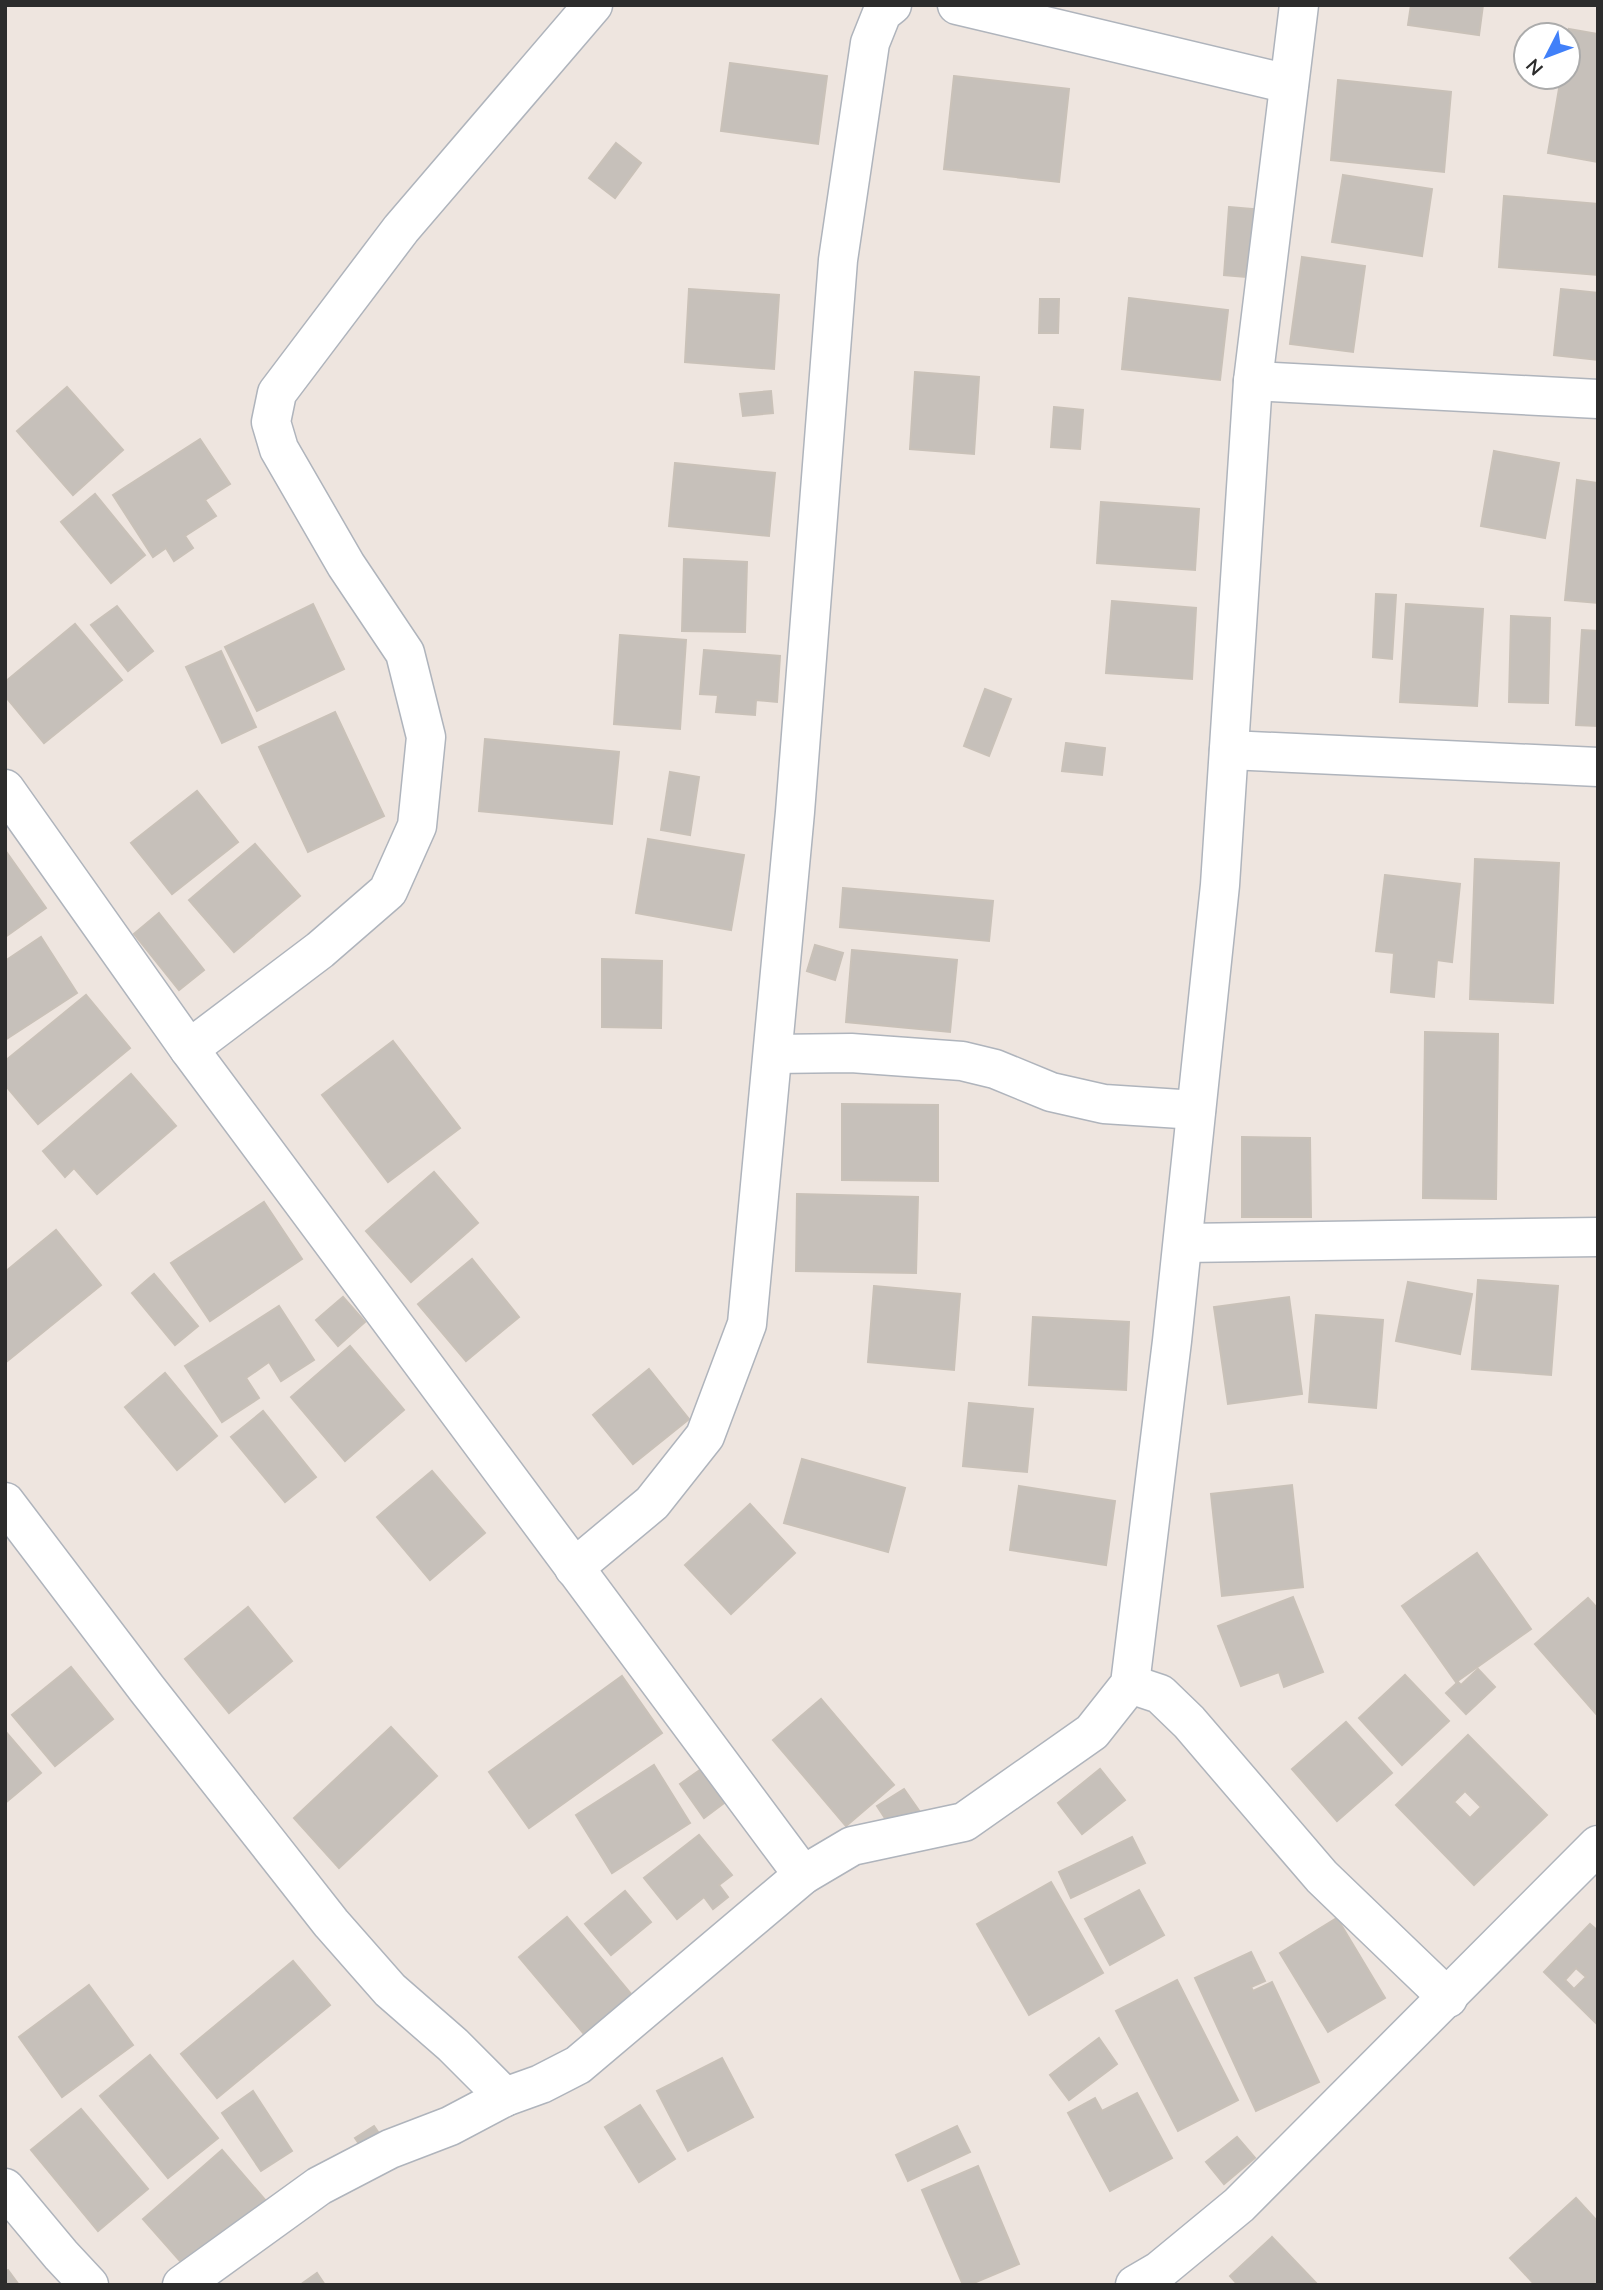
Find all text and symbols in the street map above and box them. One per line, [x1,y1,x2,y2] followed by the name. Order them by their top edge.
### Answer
[1512,21,1582,91] north arrow
[1521,54,1548,81] text: N

